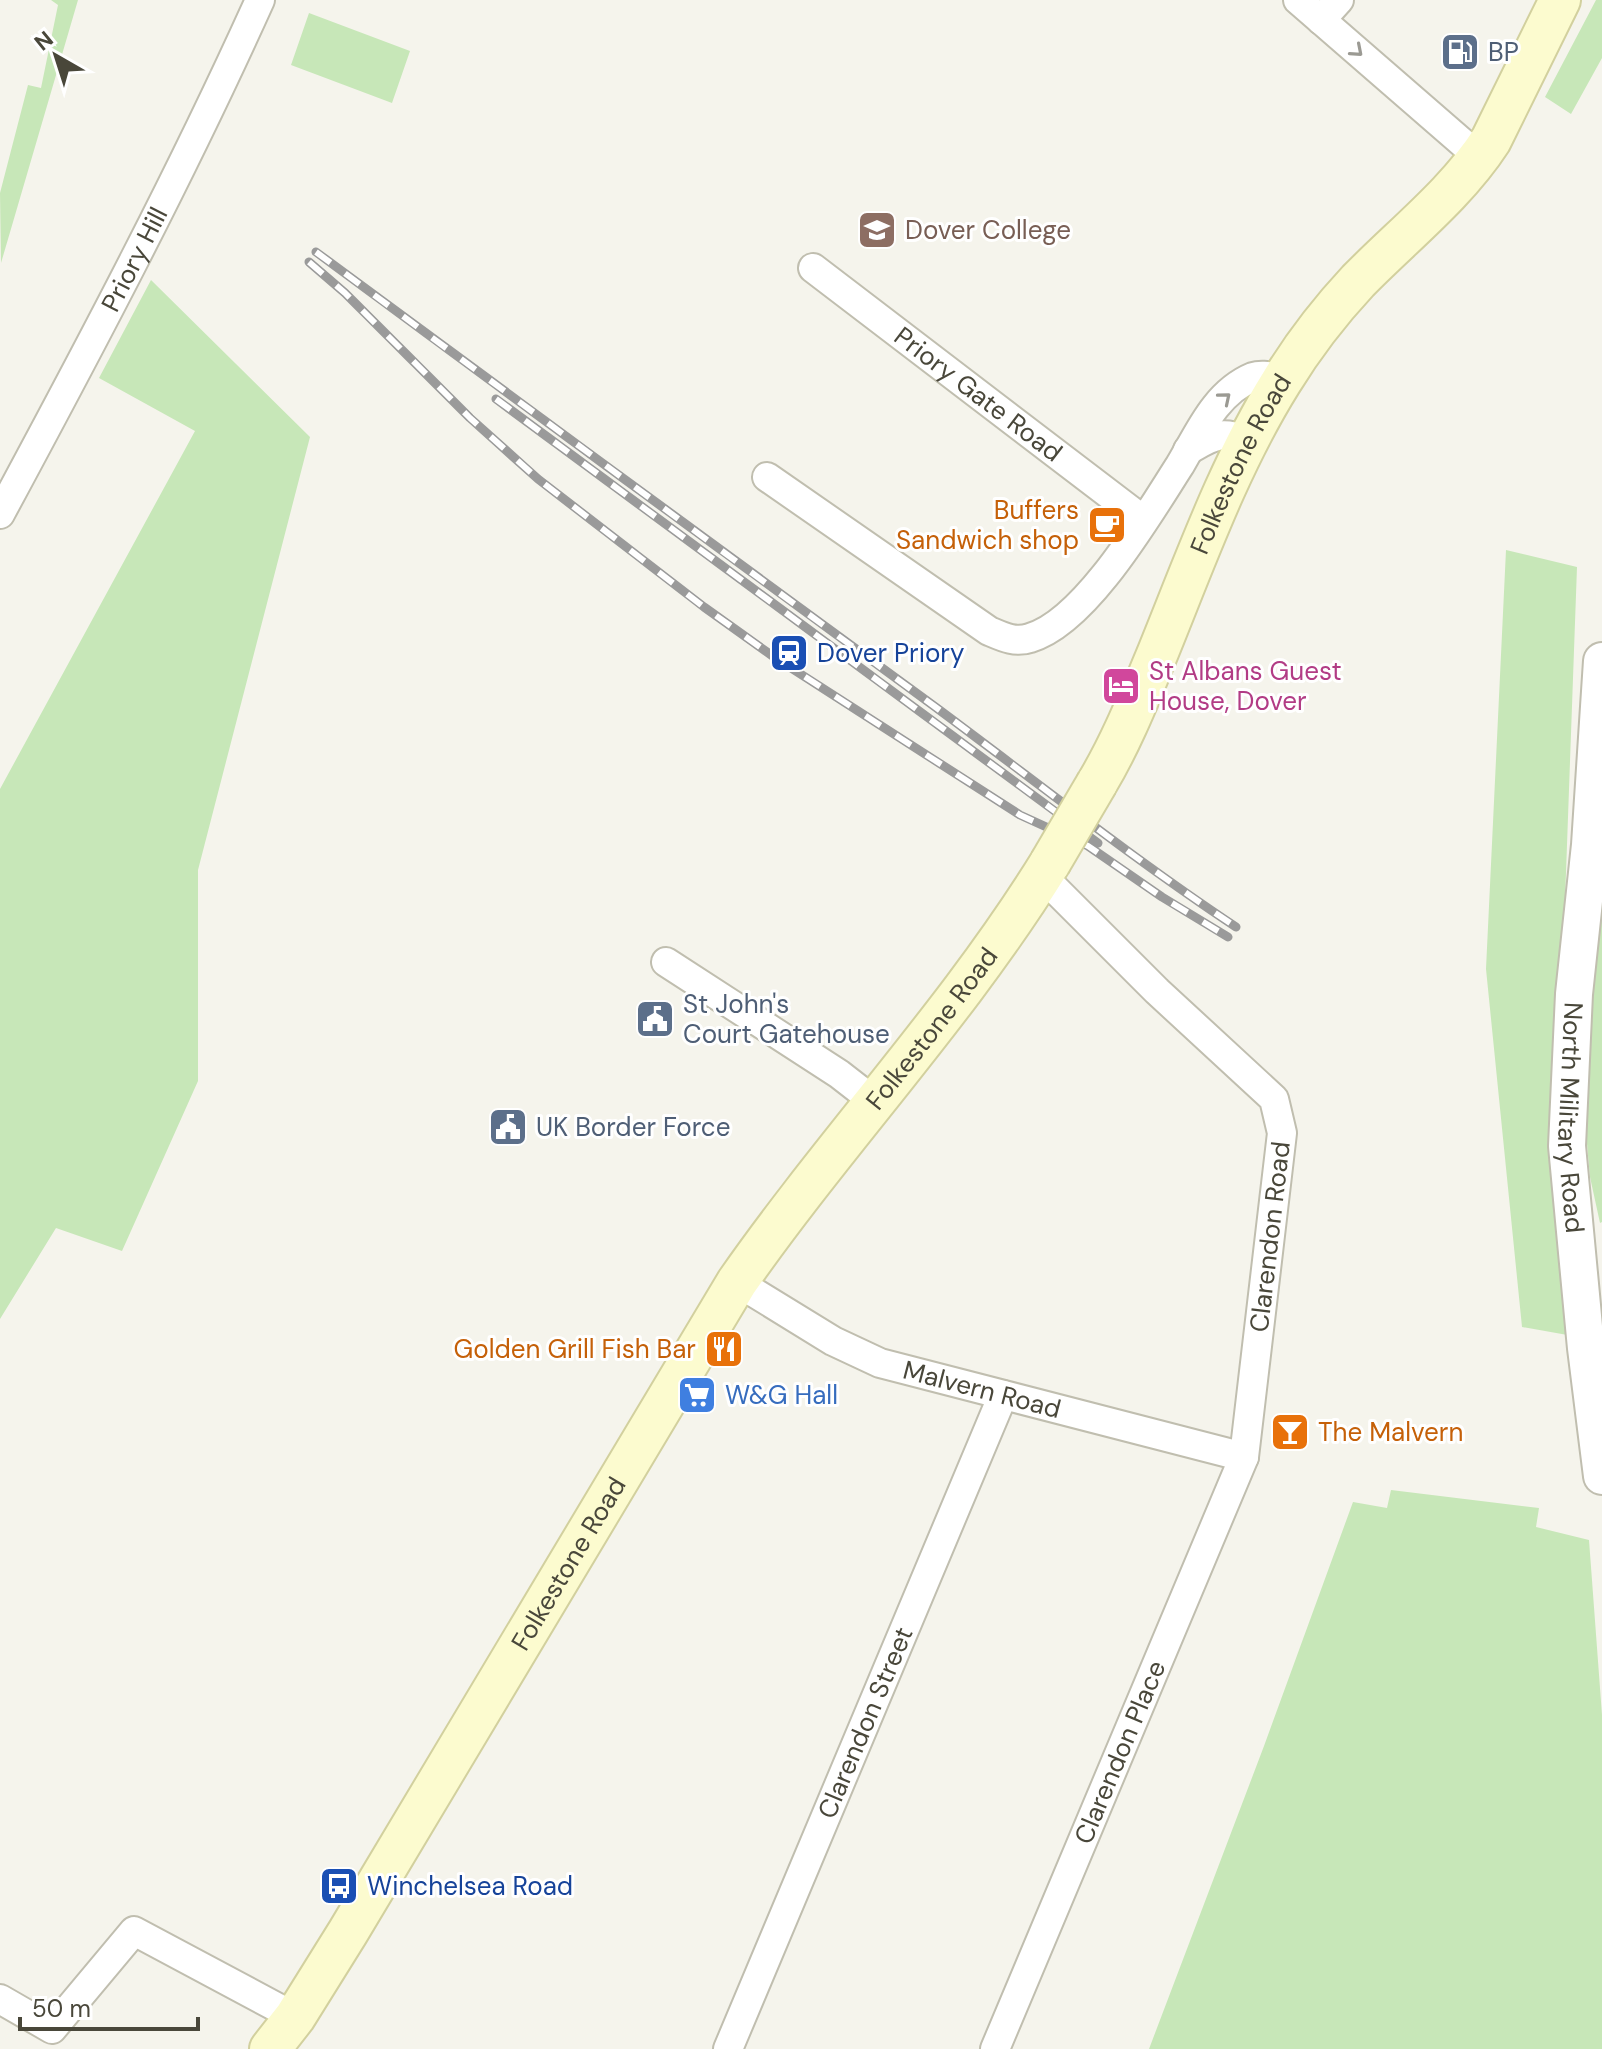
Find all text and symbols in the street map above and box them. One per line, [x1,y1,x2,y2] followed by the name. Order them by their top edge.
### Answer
[16,16,96,96] north arrow
[28,25,59,57] text: N
[1439,31,1481,73] fuel station icon: BP
[1488,35,1519,69] place label: BP
[1348,41,1363,56] one-way arrow
[93,201,175,317] street label: Priory Hill
[856,209,898,251] school or university icon: Dover College
[905,213,1071,247] place label: Dover College
[887,319,1069,469] street label: Priory Gate Road
[1182,368,1299,559] street label: Folkestone Road
[1216,393,1231,408] one-way arrow
[896,493,1079,557] place label: Buffers Sandwich shop
[1086,504,1128,546] cafe icon: Buffers Sandwich shop
[768,632,810,674] station icon: Dover Priory
[817,636,964,670] place label: Dover Priory
[1149,654,1342,718] place label: St Albans Guest House, Dover
[1100,665,1142,707] hotel icon: St Albans Guest House, Dover
[858,941,1005,1117] street label: Folkestone Road
[683,987,890,1051] place label: St John's Court Gatehouse
[634,998,676,1040] public building icon: St John's Court Gatehouse
[1550,1001,1592,1234] street label: North Military Road
[487,1106,529,1148] public building icon: UK Border Force
[536,1110,731,1144] place label: UK Border Force
[1242,1140,1298,1334] street label: Clarendon Road
[703,1328,745,1370] restaurant icon: Golden Grill Fish Bar
[454,1332,696,1366] place label: Golden Grill Fish Bar
[900,1353,1065,1426] street label: Malvern Road
[676,1374,718,1416] supermarket icon: W&G Hall
[725,1378,838,1412] place label: W&G Hall
[1269,1411,1311,1453] bar icon: The Malvern
[1318,1415,1463,1449] place label: The Malvern
[503,1471,633,1657] street label: Folkestone Road
[810,1622,921,1824] street label: Clarendon Street
[1066,1655,1173,1849] street label: Clarendon Place
[318,1865,360,1907] bus stop icon: Winchelsea Road
[367,1869,573,1903] place label: Winchelsea Road
[20,1981,198,2031] scale bar
[32,1993,91,2024] text: 50 m

